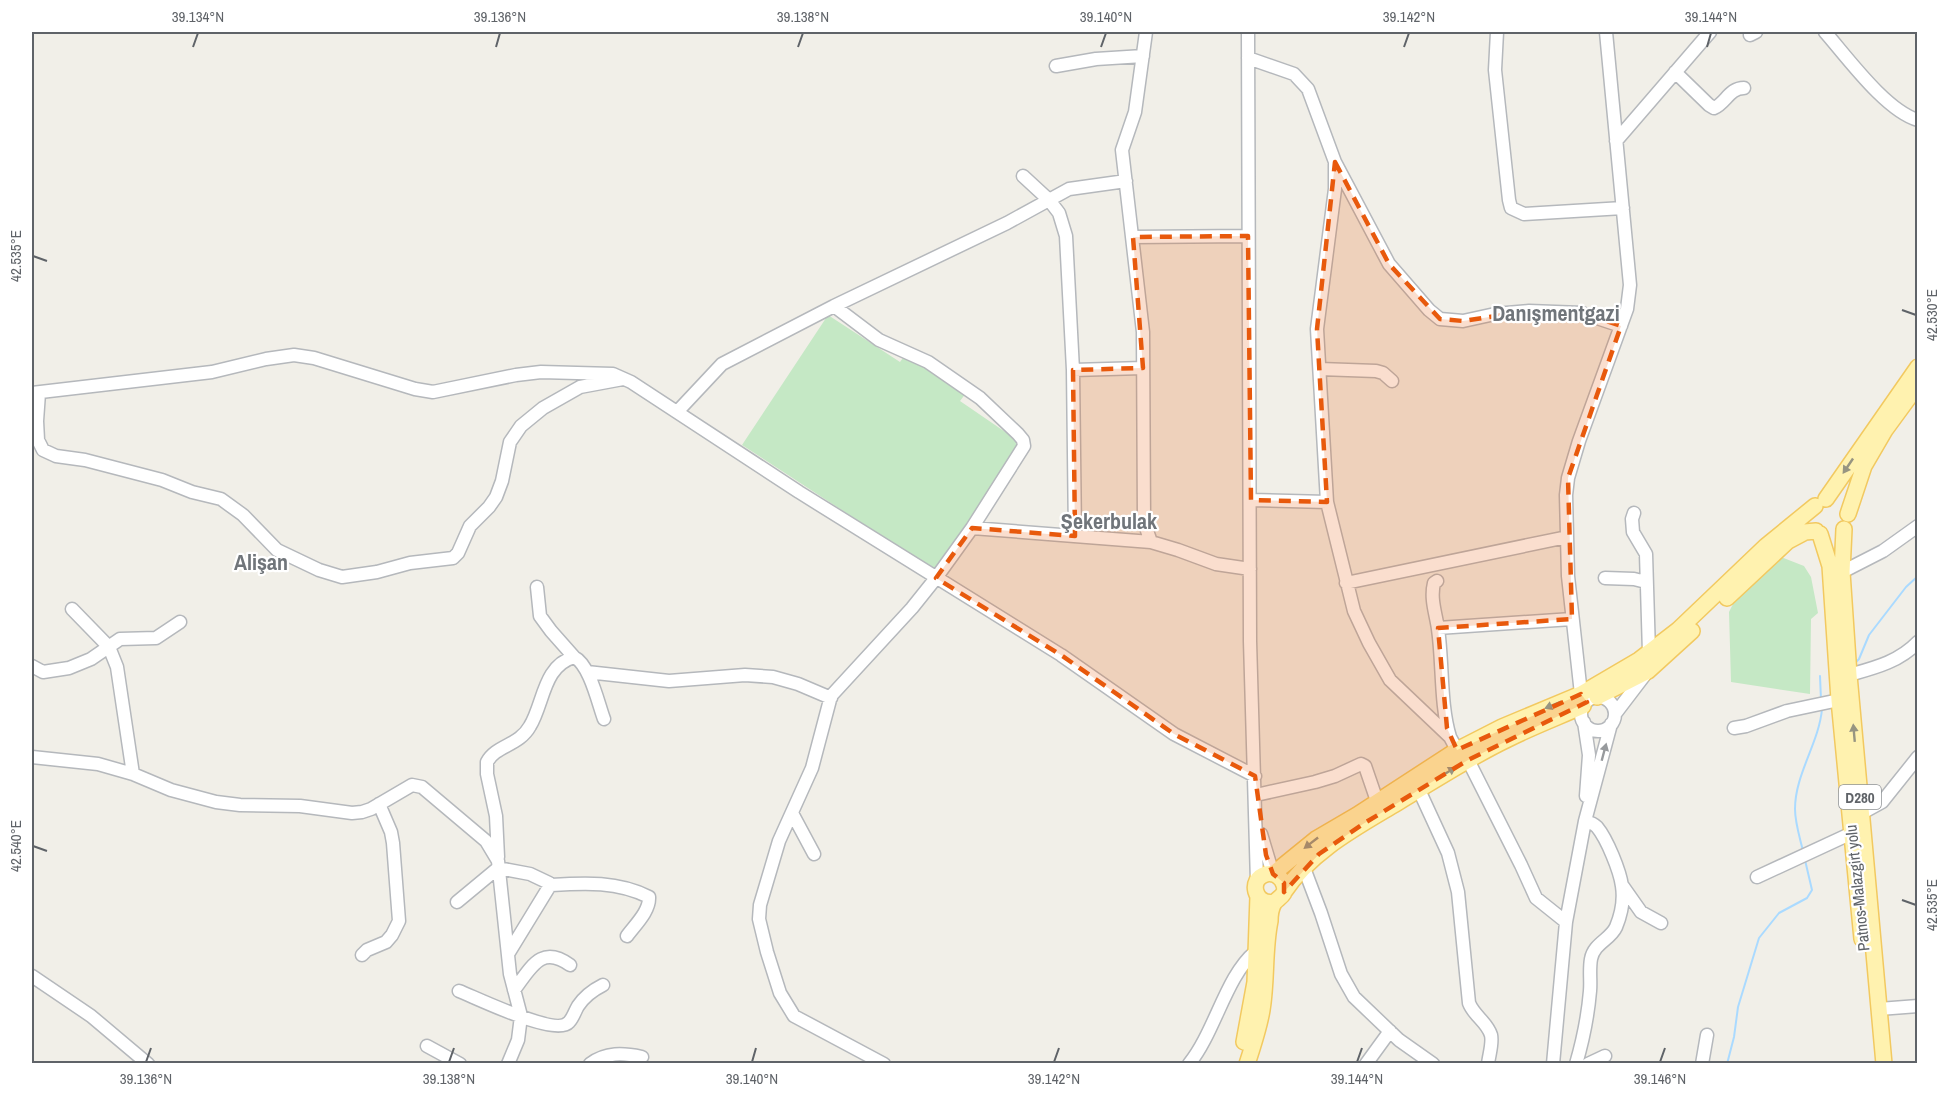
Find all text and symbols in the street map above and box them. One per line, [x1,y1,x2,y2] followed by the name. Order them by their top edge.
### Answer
[172,6,224,27] text: 39.134°N
[474,6,526,27] text: 39.136°N
[777,6,829,27] text: 39.138°N
[1080,6,1132,27] text: 39.140°N
[1383,6,1435,27] text: 39.142°N
[1685,6,1737,27] text: 39.144°N
[5,230,26,282] text: 42.535°E
[1921,289,1942,341] text: 42.530°E
[1492,298,1620,328] district label: Danışmentgazi
[1842,458,1853,474] one-way arrow
[1061,506,1158,536] district label: Şekerbulak
[234,547,288,577] district label: Alişan
[1544,701,1562,711] one-way arrow
[1849,724,1859,743] one-way arrow
[1600,743,1609,761] one-way arrow
[1440,766,1456,777] one-way arrow
[1839,785,1881,809] road number: D280
[5,820,26,872] text: 42.540°E
[1839,824,1875,952] street label: Patnos-Malazgirt yolu
[1303,837,1319,849] one-way arrow
[1921,879,1942,931] text: 42.535°E
[120,1068,172,1089] text: 39.136°N
[423,1068,475,1089] text: 39.138°N
[726,1068,778,1089] text: 39.140°N
[1028,1068,1080,1089] text: 39.142°N
[1331,1068,1383,1089] text: 39.144°N
[1634,1068,1686,1089] text: 39.146°N

